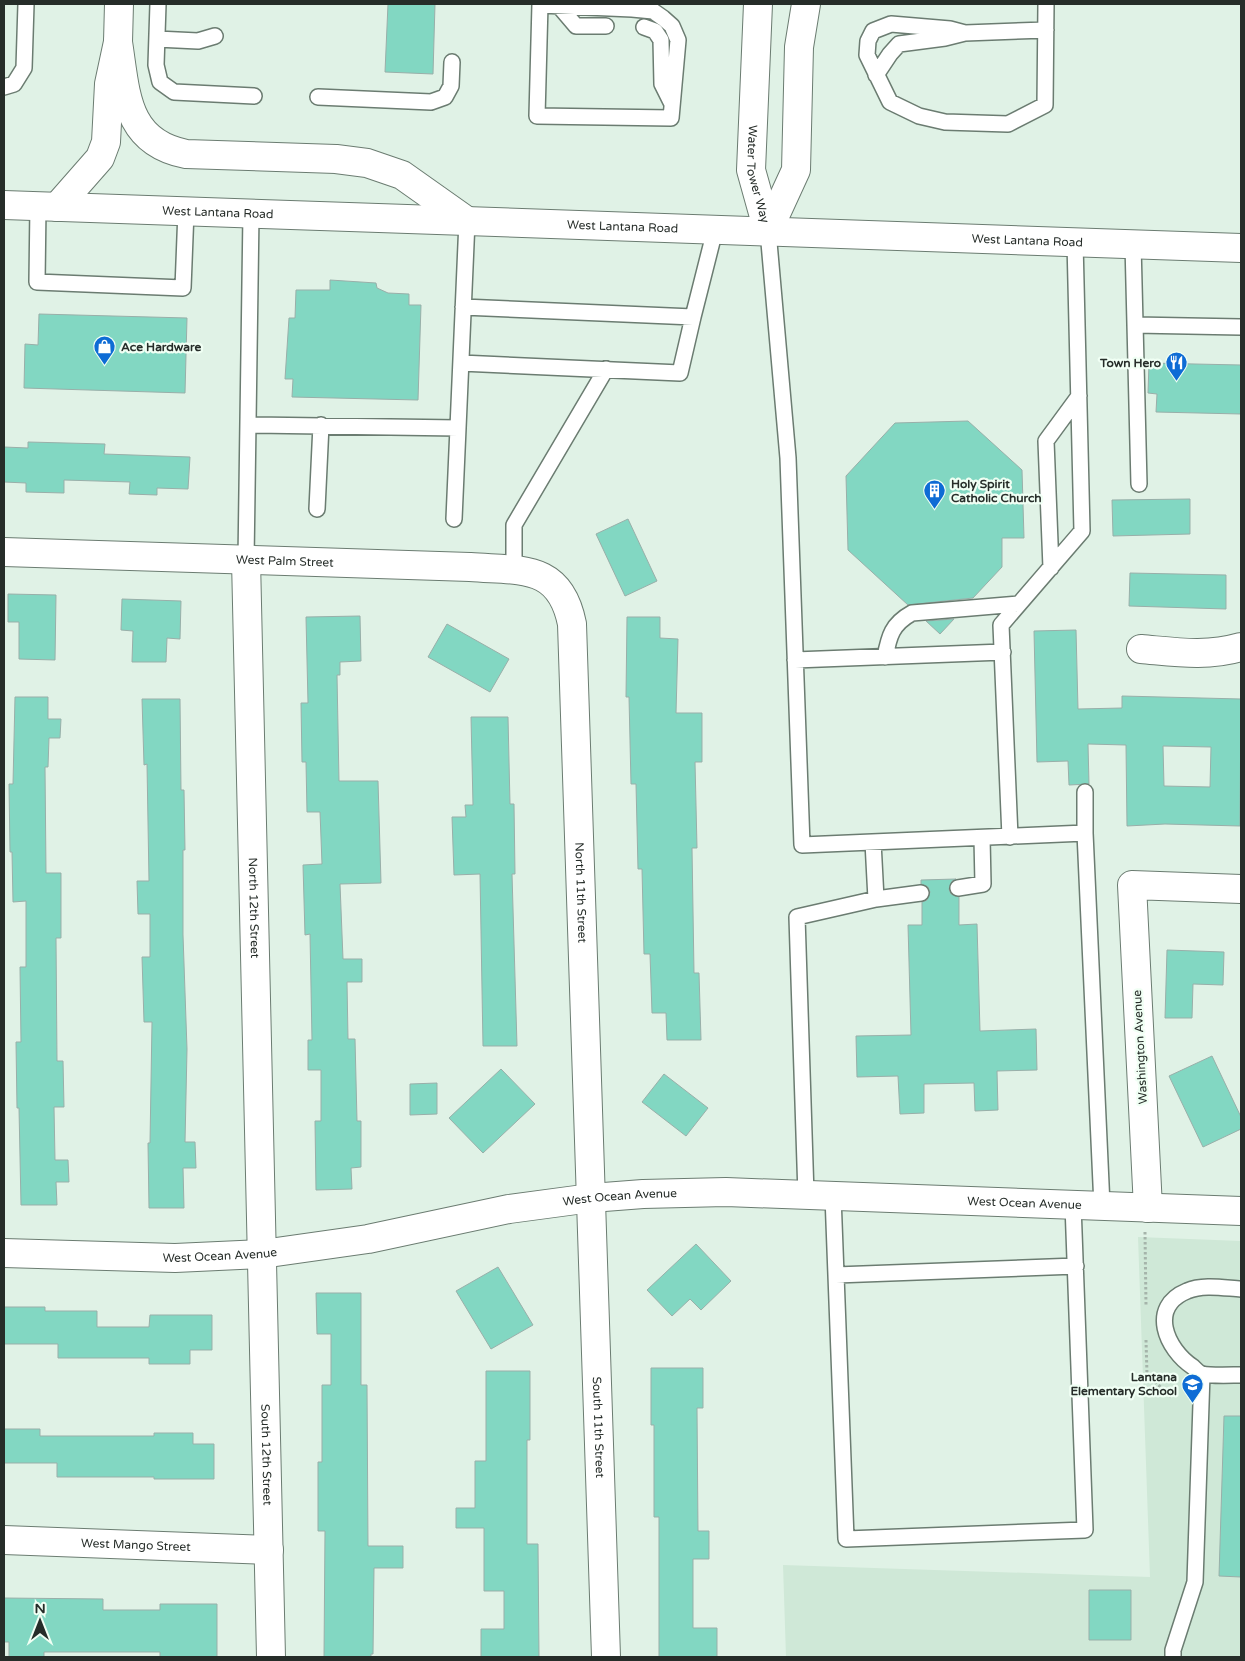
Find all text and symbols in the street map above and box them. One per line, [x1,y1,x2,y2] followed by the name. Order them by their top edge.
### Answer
[744,125,773,225] street label: Water Tower Way
[162,204,274,221] street label: West Lantana Road
[567,218,679,235] street label: West Lantana Road
[971,232,1083,250] street label: West Lantana Road
[93,335,117,366] shop icon: Ace Hardware
[121,340,201,354] place label: Ace Hardware
[1165,351,1189,382] restaurant icon: Town Hero
[1099,356,1161,370] place label: Town Hero
[951,477,1042,505] place label: Holy Spirit Catholic Church
[923,479,947,510] building icon: Holy Spirit Catholic Church
[236,552,334,570] street label: West Palm Street
[572,842,590,944] street label: North 11th Street
[246,857,262,959] street label: North 12th Street
[1130,989,1150,1105] street label: Washington Avenue
[562,1186,677,1209] street label: West Ocean Avenue
[967,1194,1082,1212] street label: West Ocean Avenue
[162,1245,278,1265] street label: West Ocean Avenue
[1070,1370,1177,1399] place label: Lantana Elementary School
[1181,1372,1205,1403] school or university icon: Lantana Elementary School
[590,1376,607,1479] street label: South 11th Street
[258,1404,275,1506] street label: South 12th Street
[81,1536,191,1554] street label: West Mango Street
[15,1596,65,1646] north arrow
[34,1600,46,1617] text: N

